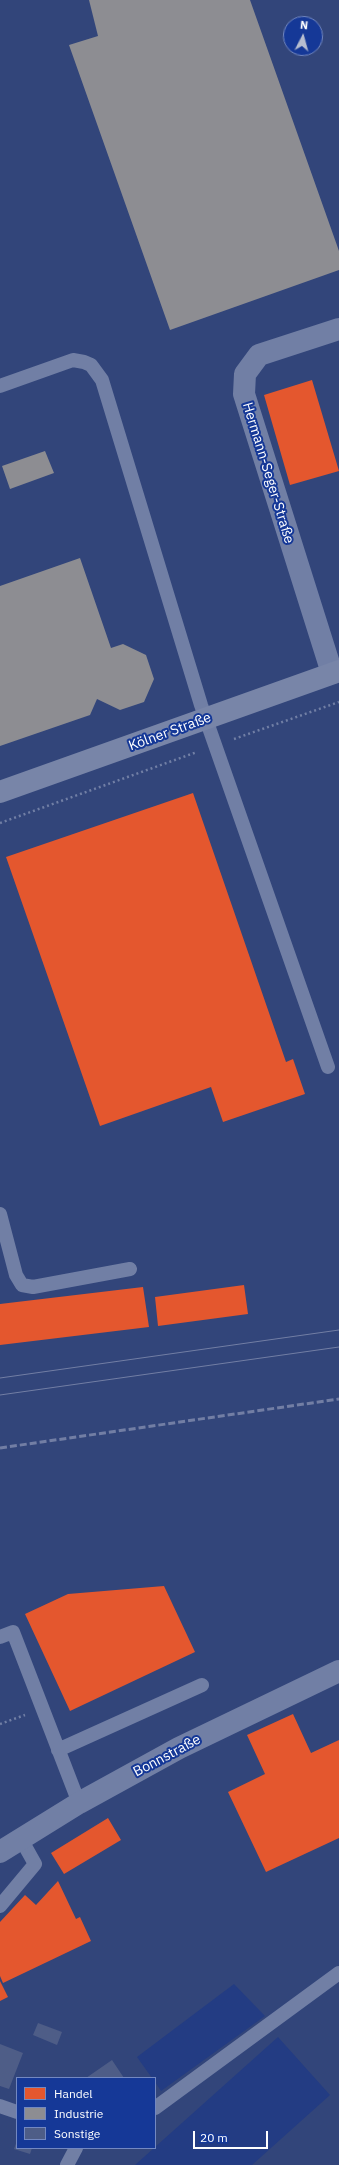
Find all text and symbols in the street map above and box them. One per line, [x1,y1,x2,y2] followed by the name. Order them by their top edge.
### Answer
[283,16,323,56] north arrow
[299,18,309,32] text: N
[238,400,298,546] street label: Hermann-Seger-Straße
[126,709,214,755] street label: Kölner Straße
[131,1731,203,1781] street label: Bonnstraße
[16,2077,156,2149] legend
[54,2086,93,2101] text: Handel
[54,2106,103,2121] text: Industrie
[195,2123,270,2149] scale bar
[54,2126,100,2141] text: Sonstige
[200,2130,228,2145] text: 20 m

